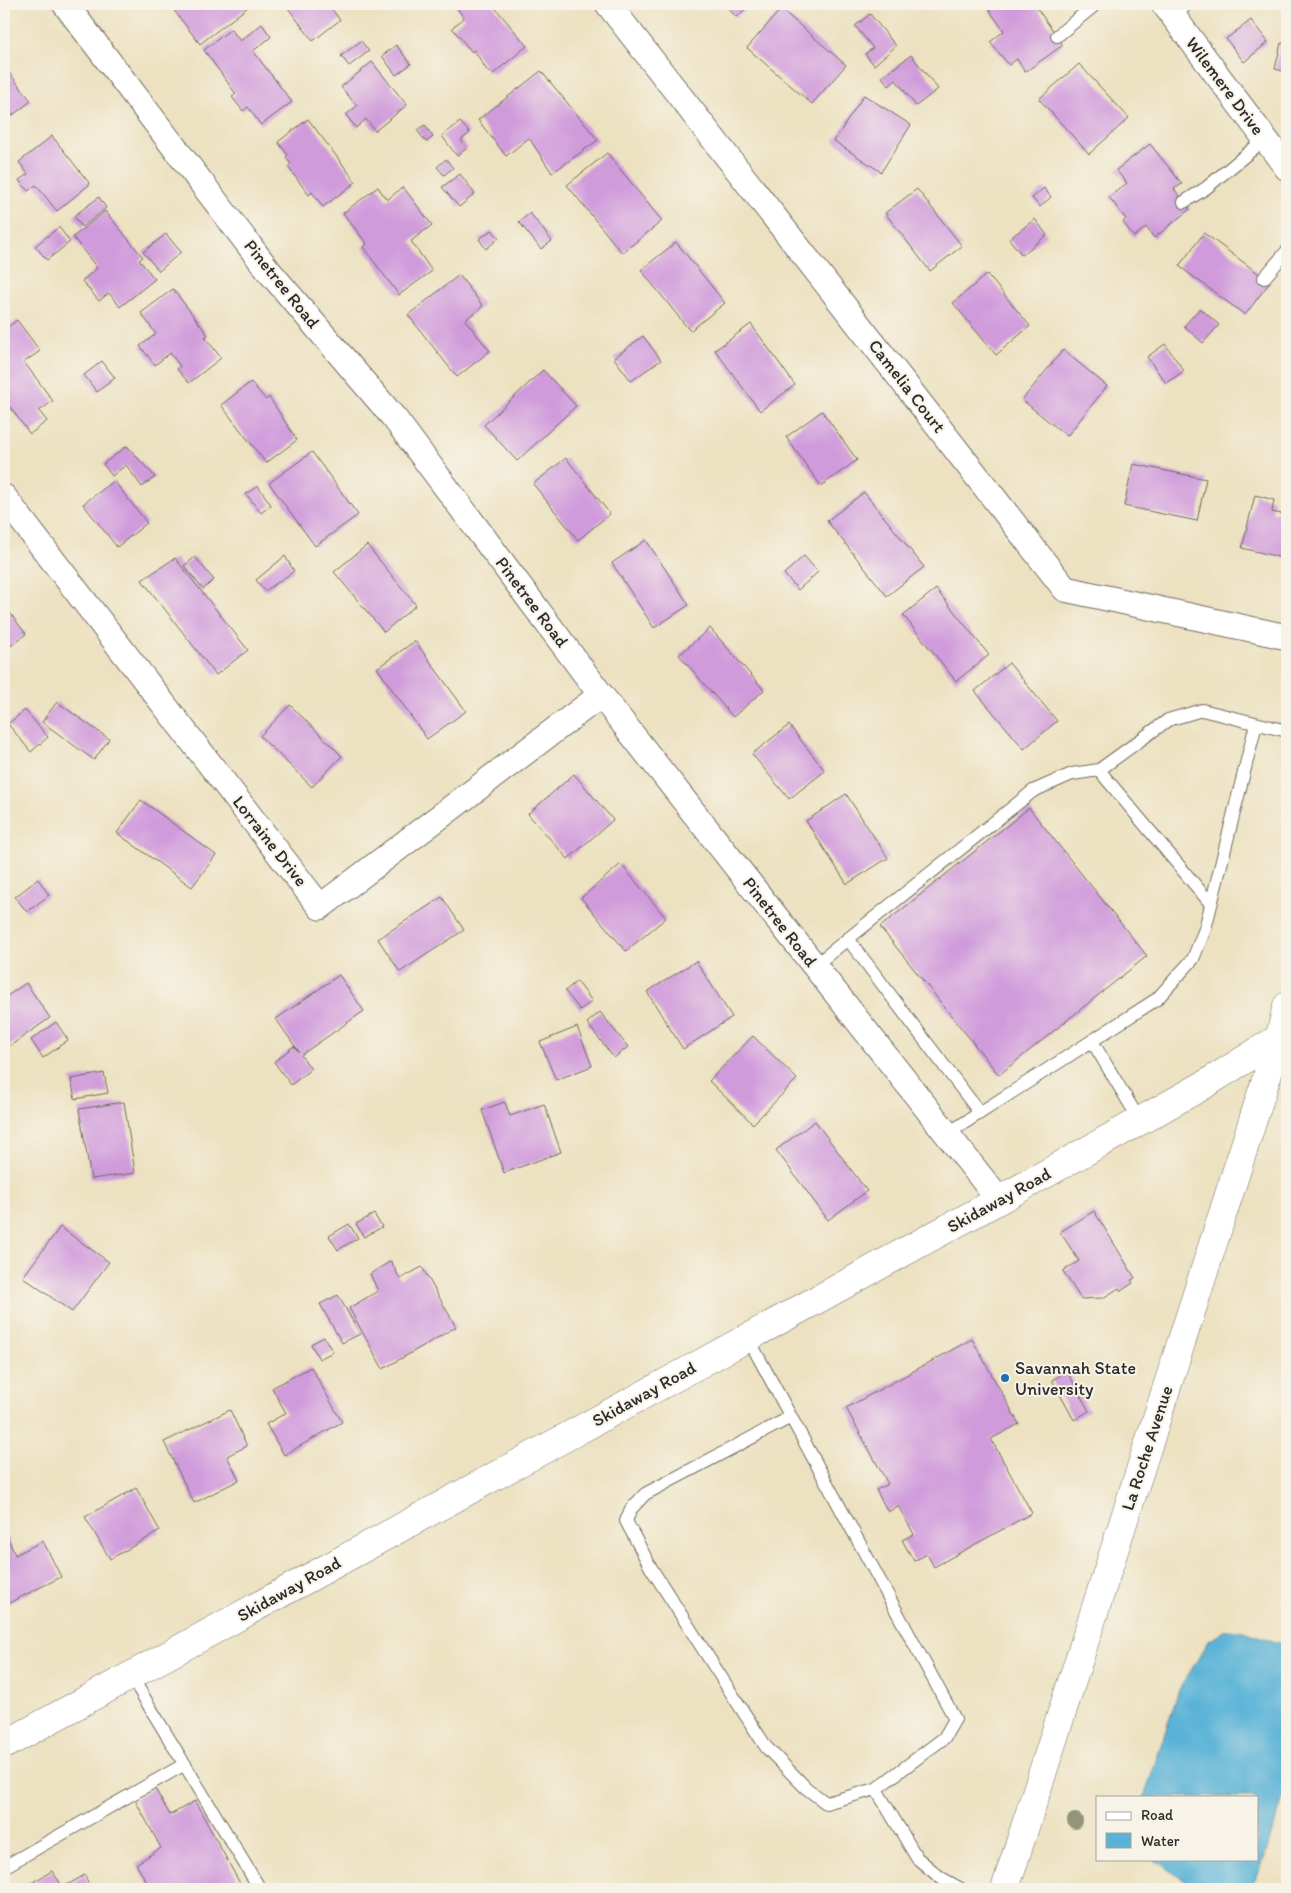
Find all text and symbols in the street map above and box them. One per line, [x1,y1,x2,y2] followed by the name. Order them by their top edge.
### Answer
[1181,33,1269,139] street label: Wilemere Drive
[239,235,325,333] street label: Pinetree Road
[864,335,950,437] street label: Camelia Court
[491,552,573,652] street label: Pinetree Road
[228,791,312,891] street label: Lorraine Drive
[738,873,822,971] street label: Pinetree Road
[943,1162,1055,1238] street label: Skidaway Road
[588,1356,700,1432] street label: Skidaway Road
[1015,1357,1136,1400] place label: Savannah State University
[999,1372,1011,1384] marker: Savannah State University
[1116,1383,1178,1513] street label: La Roche Avenue
[233,1551,345,1627] street label: Skidaway Road
[1096,1796,1258,1860] legend
[1141,1806,1174,1824] text: Road
[1141,1832,1180,1850] text: Water

